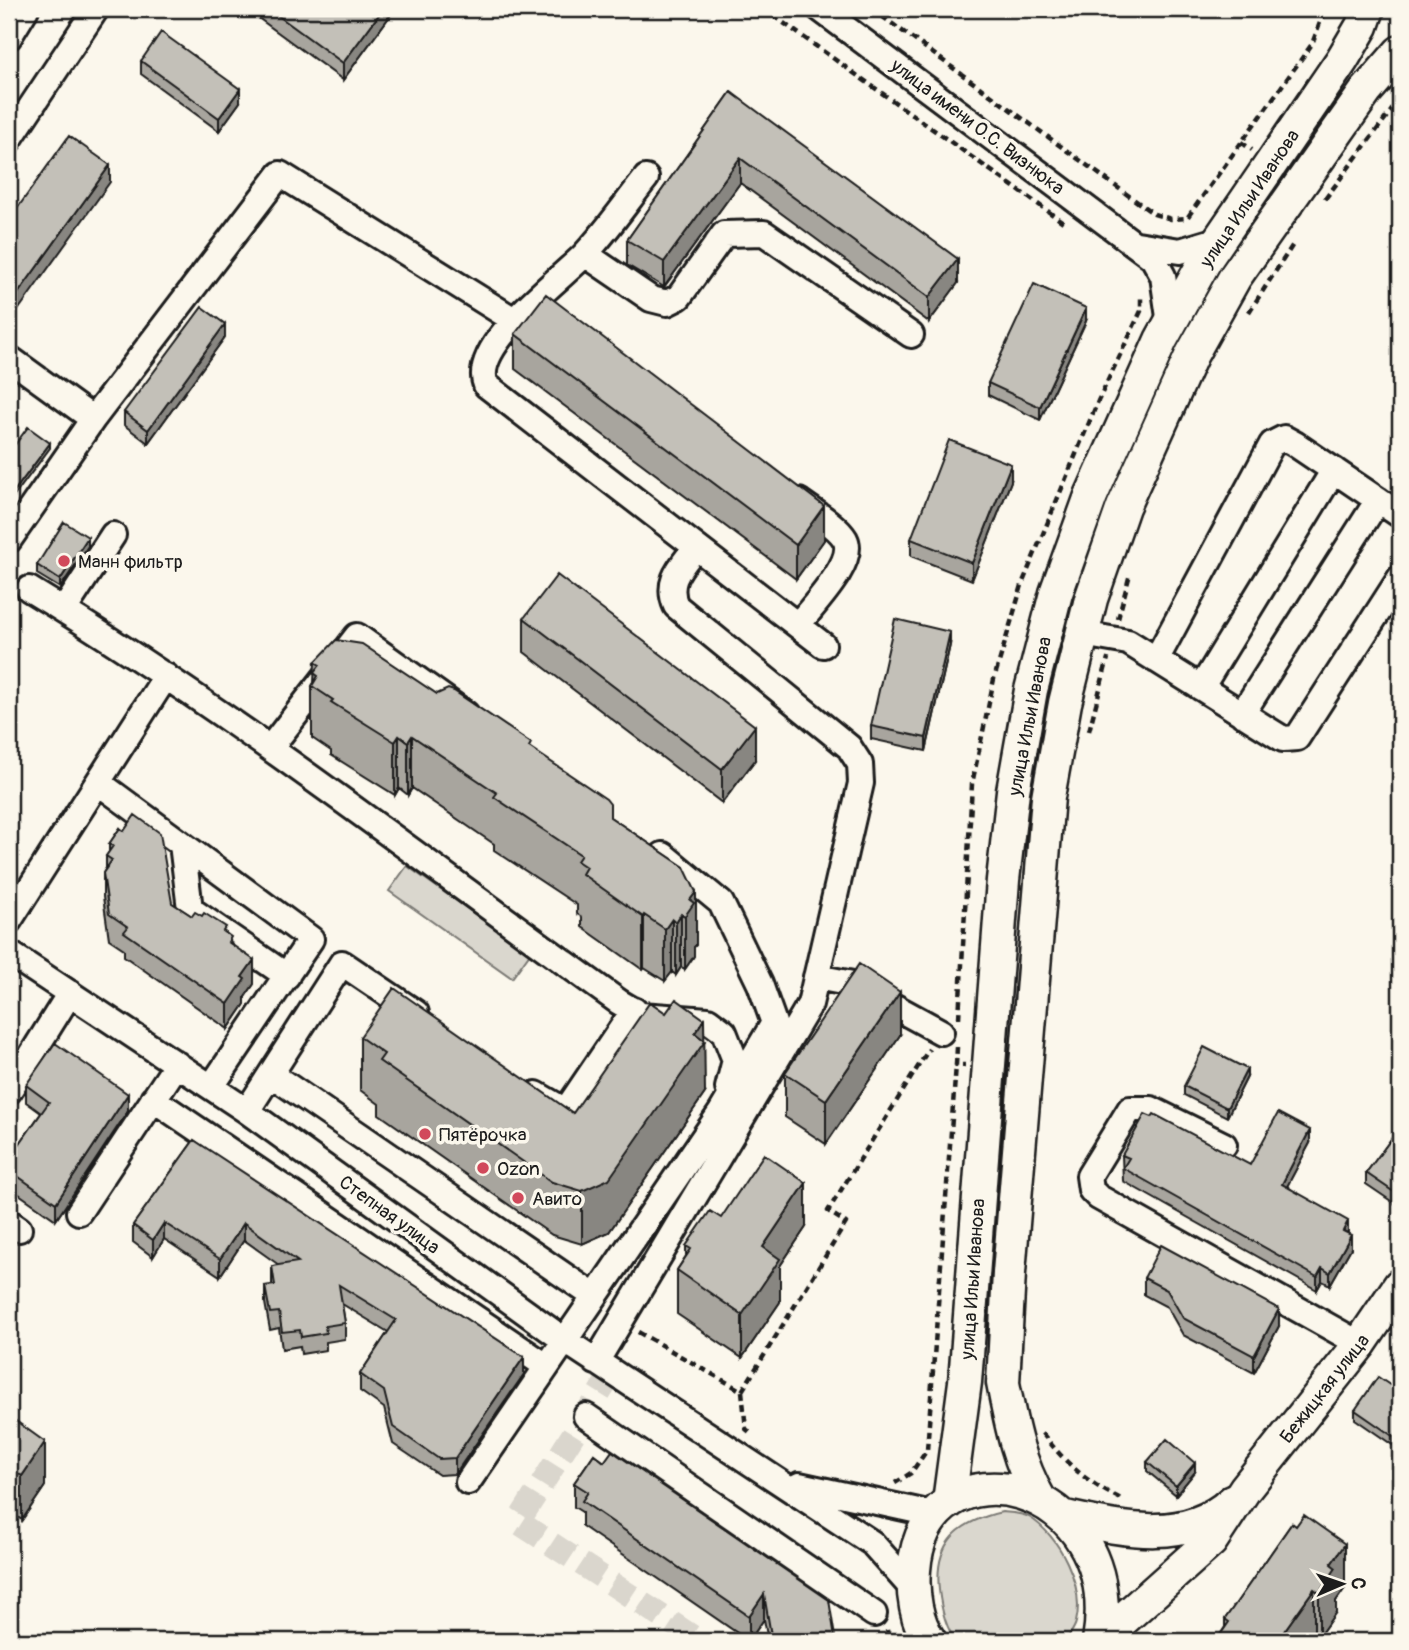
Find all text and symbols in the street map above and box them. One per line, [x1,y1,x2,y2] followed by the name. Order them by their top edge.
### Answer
[885,53,1069,200] street label: улица имени О.С. Визнюка
[1194,125,1305,273] street label: улица Ильи Иванова
[78,550,183,574] place label: Манн фильтр
[56,553,72,569] marker: Манн фильтр
[1003,634,1057,799] street label: улица Ильи Иванова
[439,1123,527,1147] place label: Пятёрочка
[417,1126,433,1142] marker: Пятёрочка
[497,1157,540,1181] place label: Ozon
[475,1160,491,1176] marker: Ozon
[334,1170,445,1260] street label: Степная улица
[532,1187,582,1211] place label: Авито
[510,1190,526,1206] marker: Авито
[955,1197,991,1362] street label: улица Ильи Иванова
[1275,1329,1375,1448] street label: Бежицкая улица
[1308,1548,1378,1618] north arrow
[1346,1577,1370,1590] text: С

